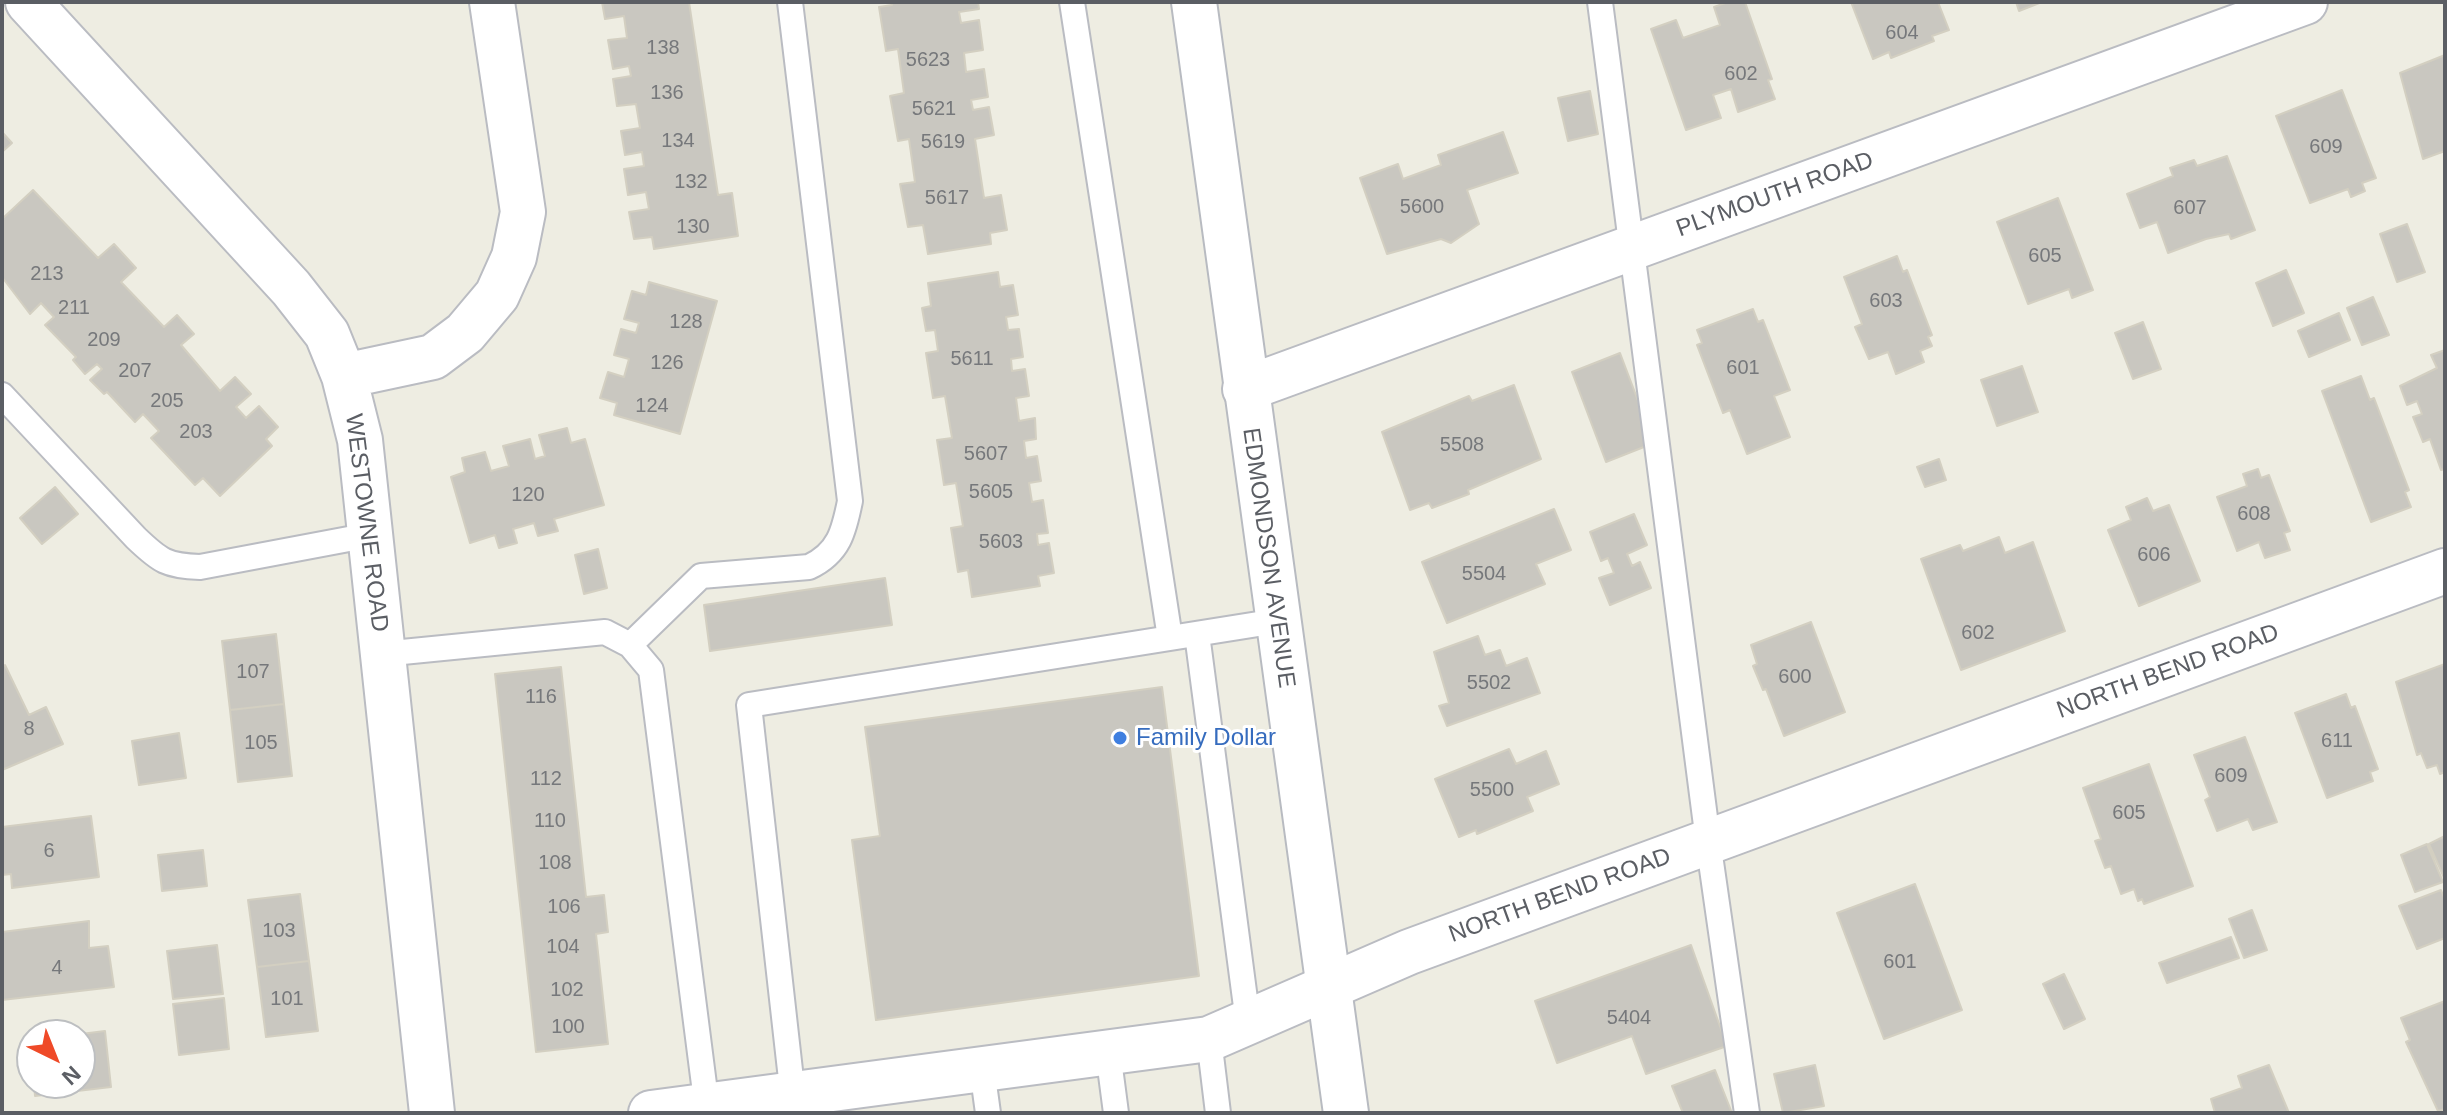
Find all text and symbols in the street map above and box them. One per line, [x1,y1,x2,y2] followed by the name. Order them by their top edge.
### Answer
[1885,21,1919,45] house number: 604
[646,36,680,60] house number: 138
[906,48,950,72] house number: 5623
[1724,62,1758,86] house number: 602
[650,81,684,105] house number: 136
[912,97,956,121] house number: 5621
[661,129,695,153] house number: 134
[921,130,965,154] house number: 5619
[2309,135,2343,159] house number: 609
[1673,146,1877,244] street label: PLYMOUTH ROAD
[674,170,708,194] house number: 132
[925,186,969,210] house number: 5617
[1400,195,1444,219] house number: 5600
[2173,196,2207,220] house number: 607
[676,215,710,239] house number: 130
[2028,244,2062,268] house number: 605
[30,262,64,286] house number: 213
[1869,289,1903,313] house number: 603
[58,296,90,320] house number: 211
[669,310,703,334] house number: 128
[87,328,121,352] house number: 209
[950,347,994,371] house number: 5611
[650,351,684,375] house number: 126
[1726,356,1760,380] house number: 601
[118,359,152,383] house number: 207
[150,389,184,413] house number: 205
[635,394,669,418] house number: 124
[338,412,394,634] street label: WESTOWNE ROAD
[179,420,213,444] house number: 203
[1235,426,1301,690] street label: EDMONDSON AVENUE
[1440,433,1484,457] house number: 5508
[964,442,1008,466] house number: 5607
[969,480,1013,504] house number: 5605
[511,483,545,507] house number: 120
[2237,502,2271,526] house number: 608
[979,530,1023,554] house number: 5603
[2137,543,2171,567] house number: 606
[1462,562,1506,586] house number: 5504
[2053,618,2283,726] street label: NORTH BEND ROAD
[1961,621,1995,645] house number: 602
[236,660,270,684] house number: 107
[1778,665,1812,689] house number: 600
[1467,671,1511,695] house number: 5502
[525,685,557,709] house number: 116
[23,717,35,741] house number: 8
[1136,724,1276,752] place label: Family Dollar
[1111,729,1129,747] marker: Family Dollar
[2321,729,2353,753] house number: 611
[244,731,278,755] house number: 105
[2214,764,2248,788] house number: 609
[530,767,562,791] house number: 112
[1470,778,1514,802] house number: 5500
[2112,801,2146,825] house number: 605
[534,809,566,833] house number: 110
[43,839,55,863] house number: 6
[1445,842,1675,950] street label: NORTH BEND ROAD
[538,851,572,875] house number: 108
[547,895,581,919] house number: 106
[262,919,296,943] house number: 103
[546,935,580,959] house number: 104
[1883,950,1917,974] house number: 601
[51,956,63,980] house number: 4
[550,978,584,1002] house number: 102
[270,987,304,1011] house number: 101
[1607,1006,1651,1030] house number: 5404
[551,1015,585,1039] house number: 100
[16,1019,96,1099] north arrow
[57,1061,86,1090] text: N

